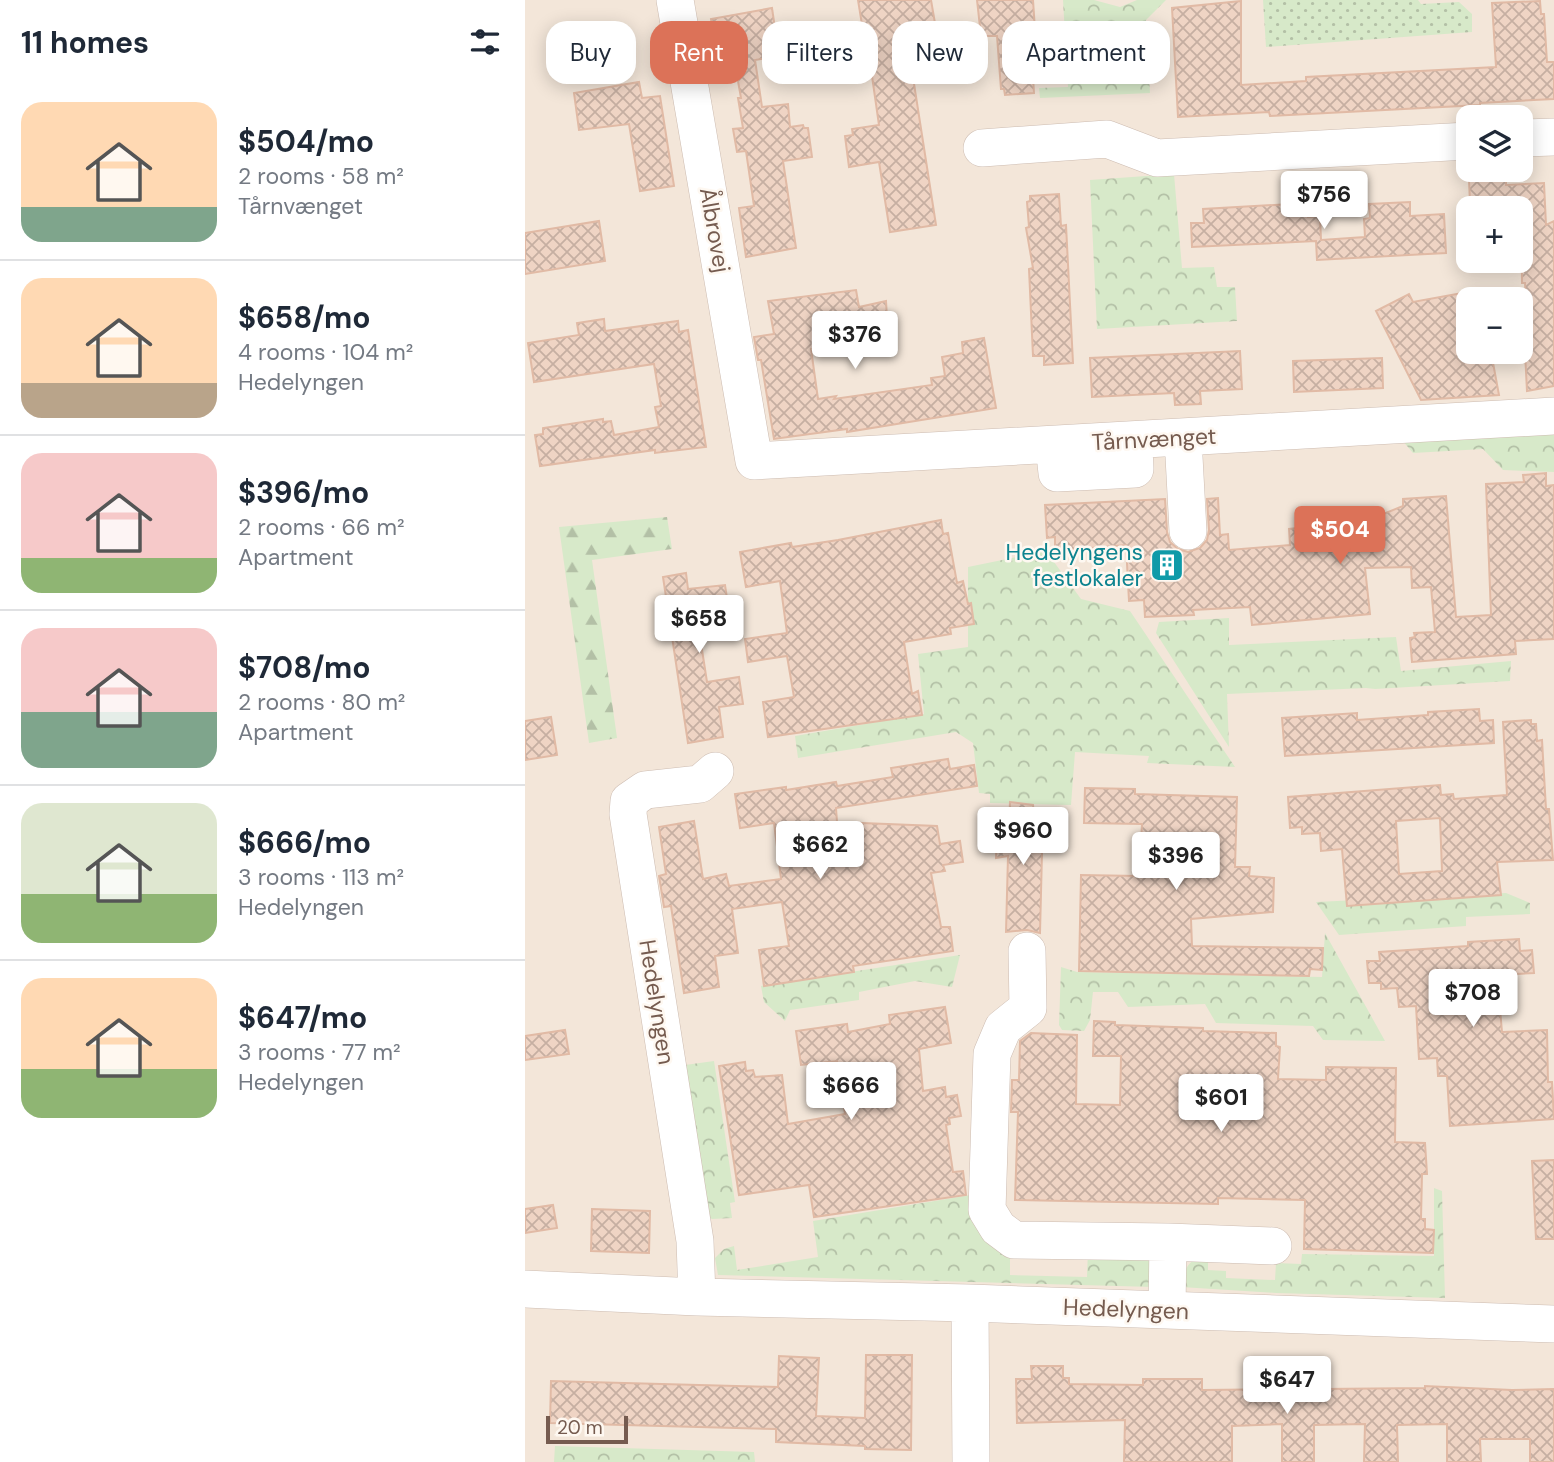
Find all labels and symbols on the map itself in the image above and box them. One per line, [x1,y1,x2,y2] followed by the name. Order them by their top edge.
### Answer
[1283,172,1365,231] pin: $756
[693,185,737,275] street label: Ålbrovej
[814,312,896,371] pin: $376
[1091,421,1217,457] street label: Tårnvænget
[1299,506,1381,566] pin: $504
[1005,537,1143,593] place label: Hedelyngens festlokaler
[1148,546,1186,584] building icon: Hedelyngens festlokaler
[658,596,740,655] pin: $658
[982,808,1064,867] pin: $960
[779,822,861,881] pin: $662
[1135,832,1217,892] pin: $396
[632,937,682,1067] street label: Hedelyngen
[1432,970,1514,1029] pin: $708
[810,1062,892,1122] pin: $666
[1180,1074,1262,1134] pin: $601
[1063,1292,1189,1326] street label: Hedelyngen
[1246,1356,1328,1416] pin: $647
[546,1413,628,1445] scale bar

